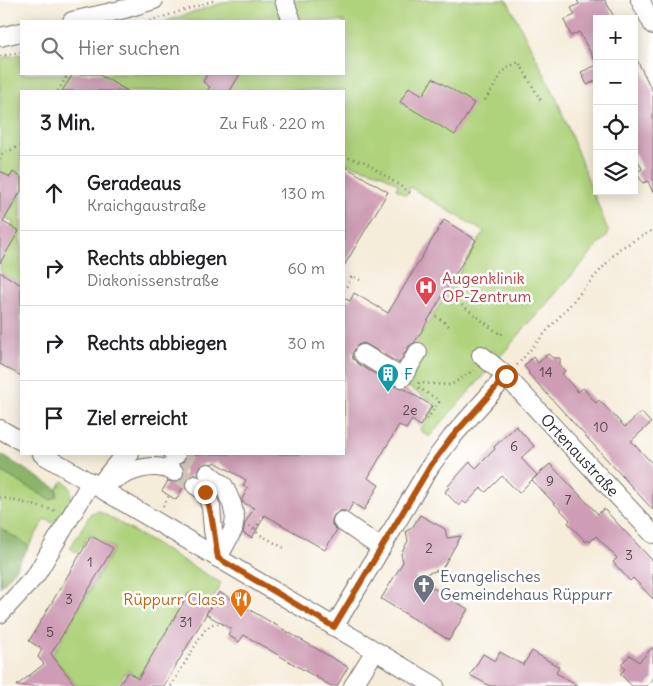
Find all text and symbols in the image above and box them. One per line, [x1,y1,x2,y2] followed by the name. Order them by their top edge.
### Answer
[593,15,638,195] map controls
[593,15,638,60] button: +
[20,20,345,75] search box
[38,34,66,62] icon: search
[78,36,180,60] text: Hier suchen
[593,60,638,105] button: −
[593,105,638,150] button: locate
[40,109,95,136] text: 3 Min.
[220,113,325,133] text: Zu Fuß · 220 m
[593,150,638,195] button: layers
[87,171,181,195] text: Geradeaus
[40,179,68,207] icon: ahead
[281,183,325,203] text: 130 m
[87,195,206,215] text: Kraichgaustraße
[87,246,227,270] text: Rechts abbiegen
[40,254,68,282] icon: right
[287,258,325,278] text: 60 m
[442,268,532,306] place label: Augenklinik OP-Zentrum
[87,270,219,290] text: Diakonissenstraße
[414,275,438,306] hospital icon: Augenklinik OP-Zentrum
[40,329,68,357] icon: right
[87,331,227,355] text: Rechts abbiegen
[288,333,325,353] text: 30 m
[376,362,400,393] building icon: F
[539,363,553,381] house number: 14
[404,364,413,384] place label: F
[495,365,518,388] route start
[403,401,418,419] house number: 2e
[40,404,68,432] icon: arrive
[87,406,188,430] text: Ziel erreicht
[537,409,623,501] street label: Ortenaustraße
[594,418,608,436] house number: 10
[510,437,518,455] house number: 6
[546,472,554,490] house number: 9
[194,481,217,504] route end
[565,491,572,509] house number: 7
[425,539,433,557] house number: 2
[625,546,633,564] house number: 3
[87,553,93,571] house number: 1
[440,566,613,604] place label: Evangelisches Gemeindehaus Rüppurr
[412,573,436,604] church icon: Evangelisches Gemeindehaus Rüppurr
[229,587,253,618] restaurant icon: Rüppurr Class
[123,589,225,609] place label: Rüppurr Class
[65,590,73,608] house number: 3
[179,613,193,631] house number: 31
[46,623,54,641] house number: 5

